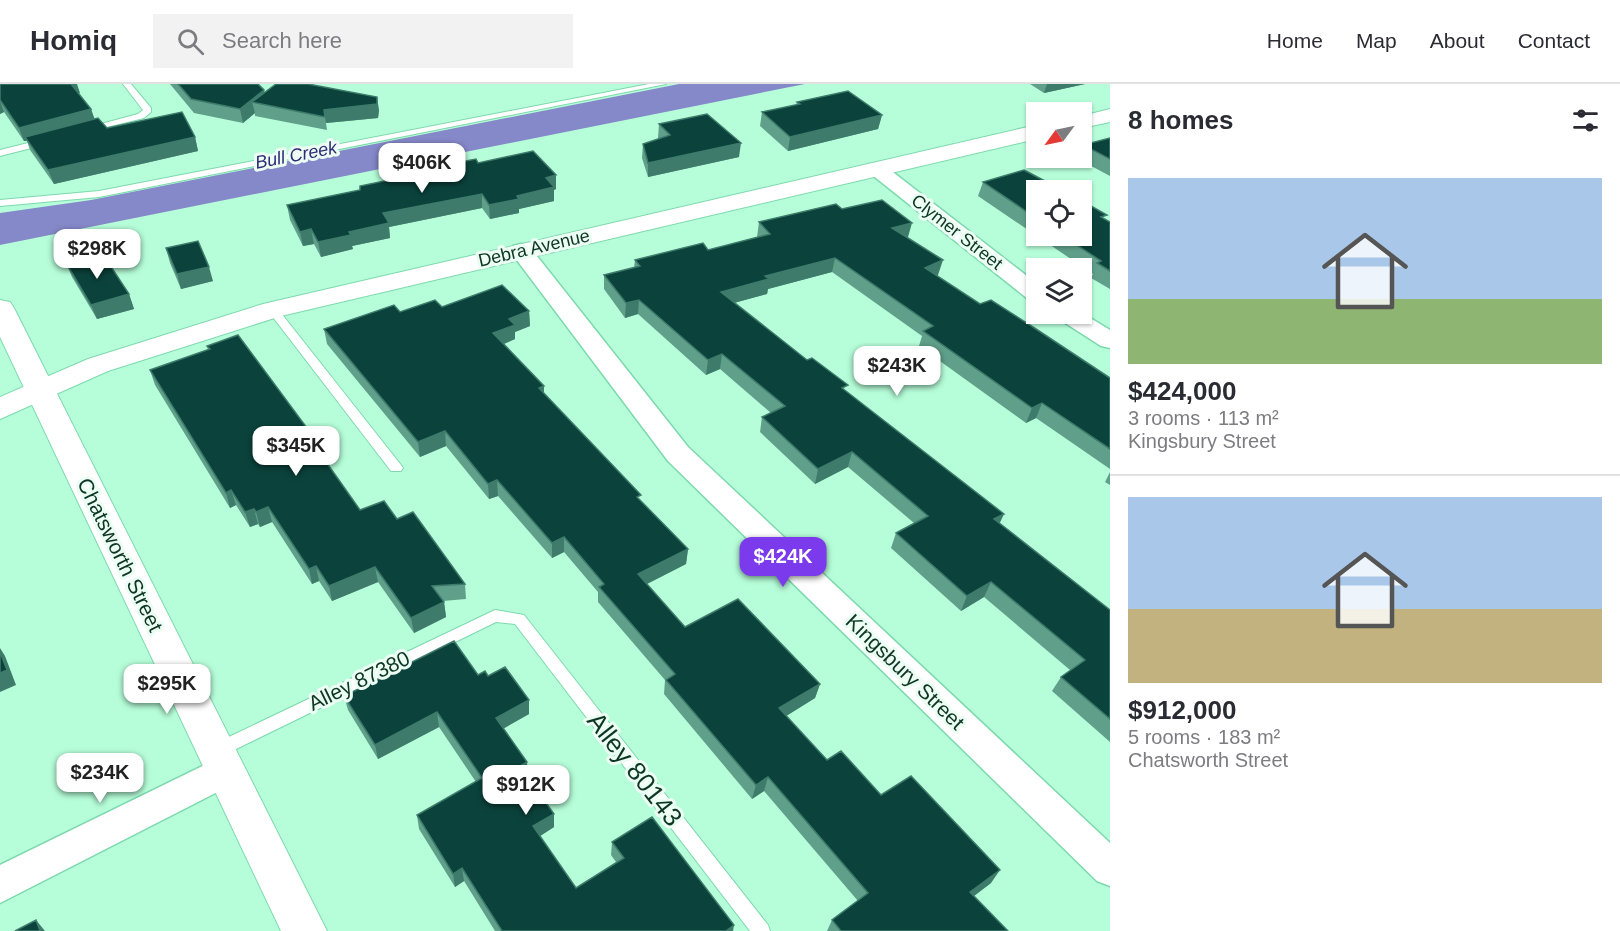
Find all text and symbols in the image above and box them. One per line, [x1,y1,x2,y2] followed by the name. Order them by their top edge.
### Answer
[153,14,573,68] search box
[30,25,117,56] text: Homiq
[174,25,207,58] icon: search
[222,28,342,53] text: Search here
[1267,29,1323,52] text: Home
[1356,29,1397,52] text: Map
[1430,29,1485,52] text: About
[1518,29,1590,52] text: Contact
[1026,102,1092,168] north arrow
[1026,102,1092,324] map controls
[1569,104,1602,137] icon: filters
[1128,105,1234,135] text: 8 homes
[253,137,340,173] water label: Bull Creek
[380,143,464,194] pin: $406K
[393,151,451,173] text: $406K
[1026,180,1092,246] button: locate
[907,190,1007,274] street label: Clymer Street
[1311,217,1419,325] icon: home
[476,225,592,271] street label: Debra Avenue
[55,229,139,280] pin: $298K
[68,237,126,259] text: $298K
[1026,258,1092,324] button: layers
[855,346,939,397] pin: $243K
[868,354,926,376] text: $243K
[1128,376,1236,406] text: $424,000
[1128,407,1279,429] text: 3 rooms · 113 m²
[254,426,338,477] pin: $345K
[1128,430,1276,452] text: Kingsbury Street
[267,434,325,456] text: $345K
[73,474,168,635] street label: Chatsworth Street
[1311,536,1419,644] icon: home
[741,537,825,588] pin: $424K
[754,545,812,567] text: $424K
[842,609,969,734] street label: Kingsbury Street
[304,646,413,715] street label: Alley 87380
[125,664,209,715] pin: $295K
[138,672,196,694] text: $295K
[1128,695,1236,725] text: $912,000
[581,706,689,832] street label: Alley 80143
[1128,726,1280,748] text: 5 rooms · 183 m²
[1128,749,1288,771] text: Chatsworth Street
[58,753,142,804] pin: $234K
[71,761,129,783] text: $234K
[484,765,568,816] pin: $912K
[497,773,555,795] text: $912K

